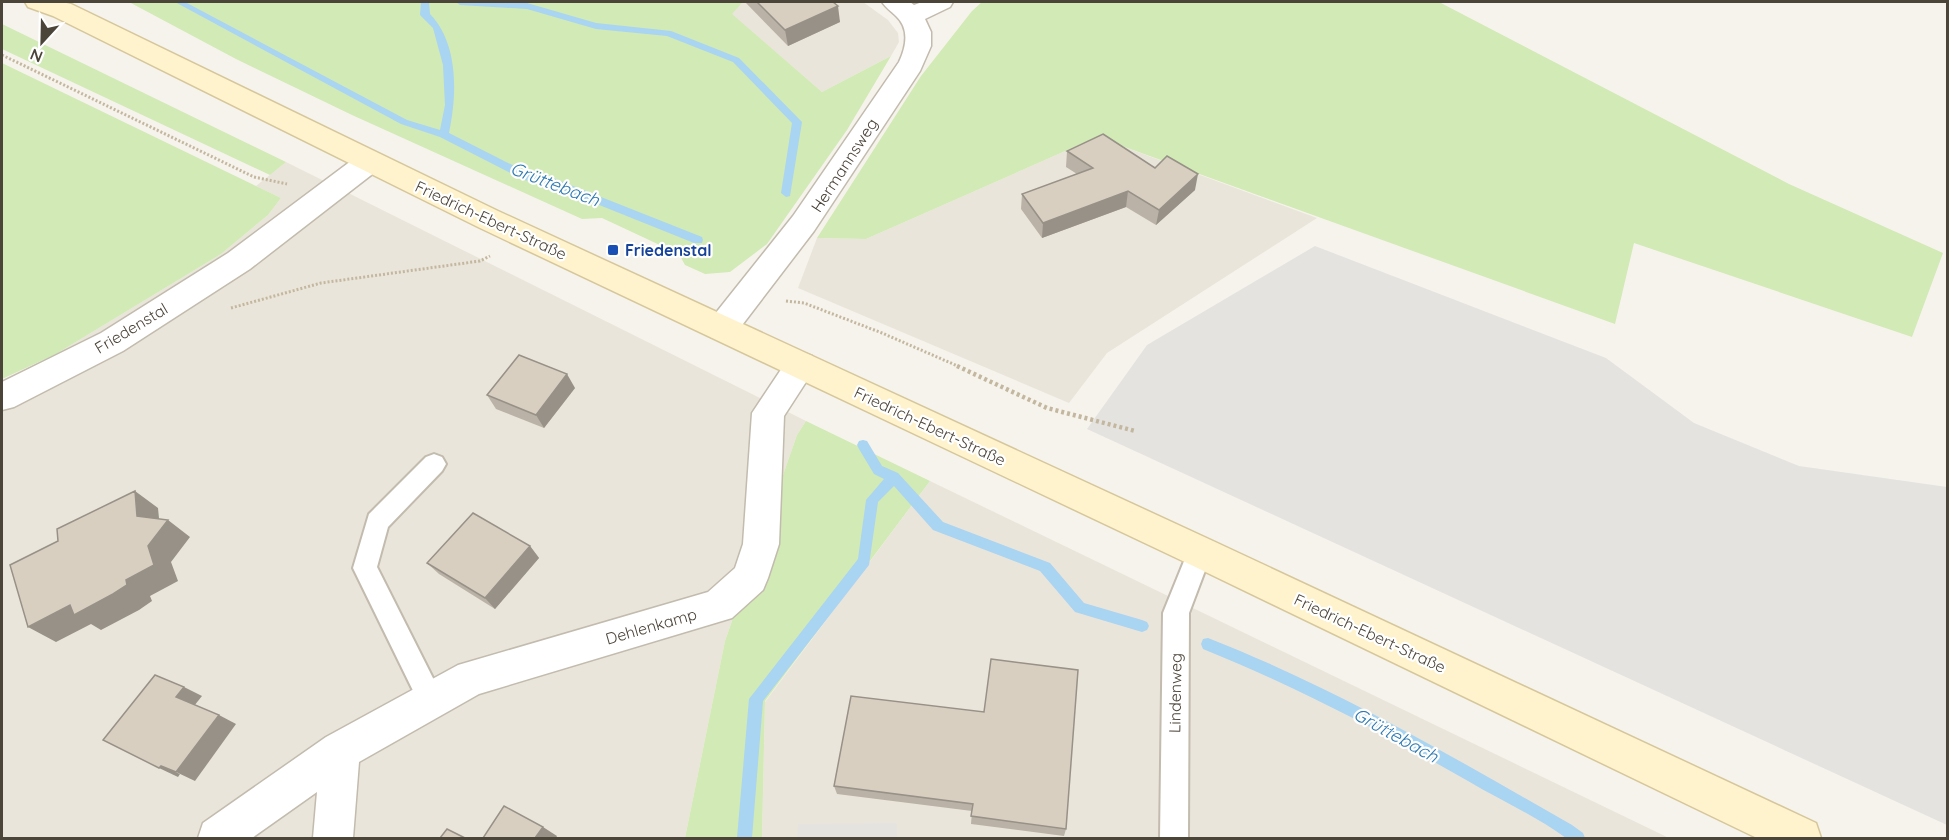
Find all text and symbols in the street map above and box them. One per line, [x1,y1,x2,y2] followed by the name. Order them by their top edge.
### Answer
[12,12,72,72] north arrow
[27,44,46,67] text: N
[806,114,882,216] street label: Hermannsweg
[507,157,603,212] water label: Grüttebach
[412,176,570,264] street label: Friedrich-Ebert-Straße
[625,240,712,260] place label: Friedenstal
[606,243,620,257] marker: Friedenstal
[91,298,171,358] street label: Friedenstal
[851,382,1009,470] street label: Friedrich-Ebert-Straße
[1291,589,1449,677] street label: Friedrich-Ebert-Straße
[603,603,699,649] street label: Dehlenkamp
[1164,653,1186,733] street label: Lindenweg
[1350,702,1443,768] water label: Grüttebach

